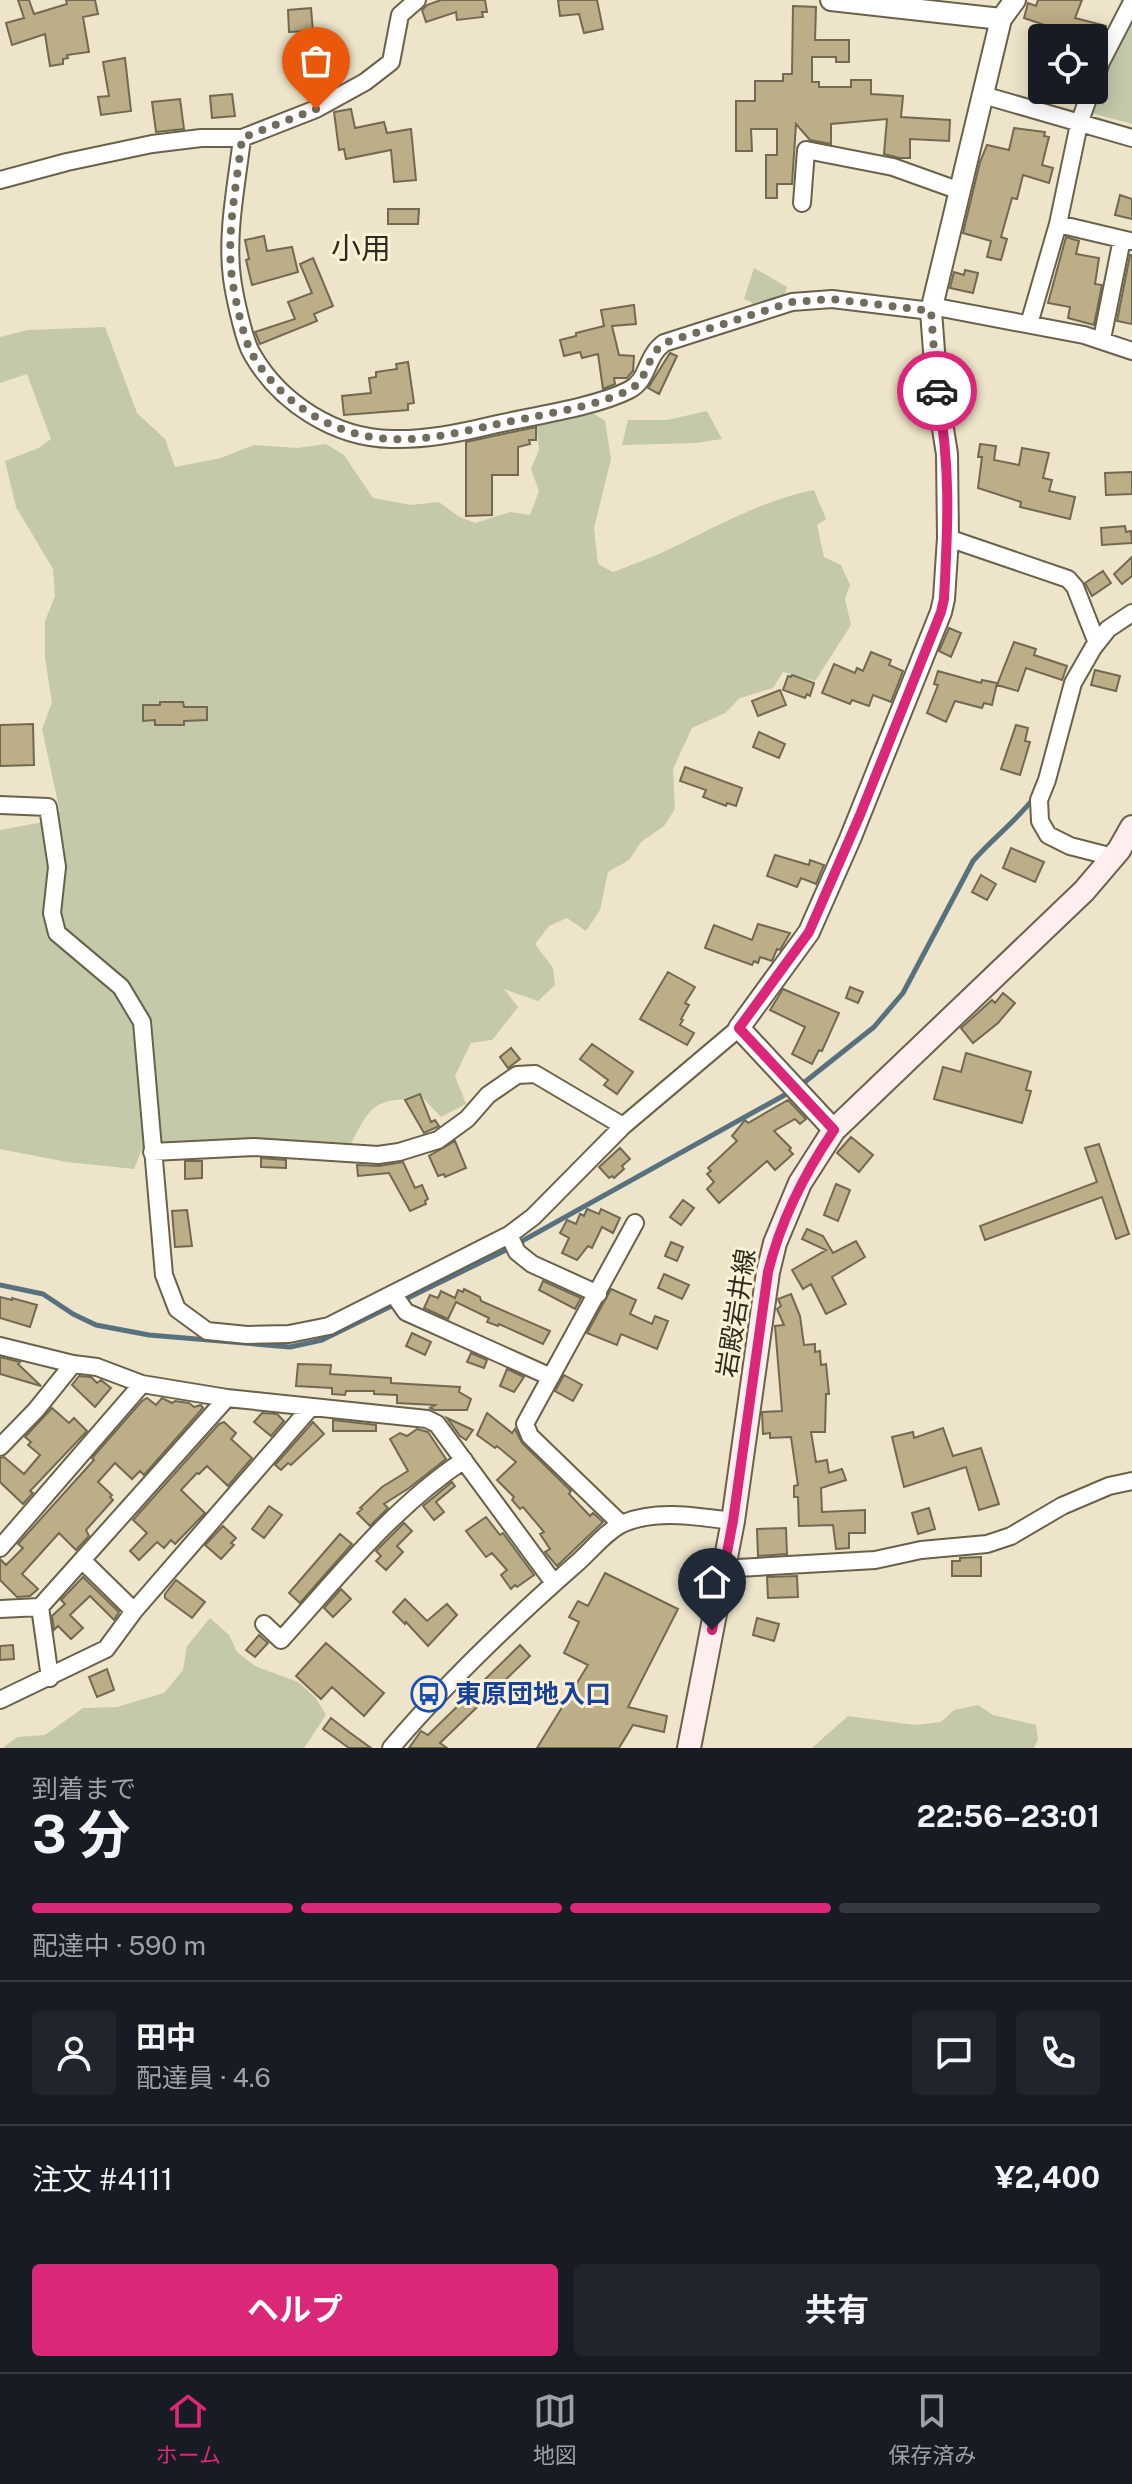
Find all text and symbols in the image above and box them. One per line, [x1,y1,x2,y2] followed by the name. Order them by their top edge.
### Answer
[1028,24,1108,104] map controls
[1028,24,1108,104] button: locate
[282,27,350,109] pin
[294,39,338,83] icon: bag
[331,230,391,266] district label: 小用
[897,351,977,431] courier
[915,369,959,413] icon: car
[710,1246,761,1380] street label: 岩殿岩井線
[678,1548,746,1630] pin
[690,1560,734,1604] icon: home
[410,1675,448,1713] bus stop icon: 東原団地入口
[455,1678,611,1709] place label: 東原団地入口
[32,1773,136,1804] text: 到着まで
[917,1798,1100,1834] text: 22:56–23:01
[32,1804,130,1865] text: 3 分
[32,1930,206,1961] text: 配達中 · 590 m
[32,2011,116,2095] button: person
[912,2011,996,2095] button: chat
[1016,2011,1100,2095] button: phone
[136,2019,196,2055] text: 田中
[136,2062,271,2093] text: 配達員 · 4.6
[995,2159,1100,2195] text: ¥2,400
[32,2161,173,2197] text: 注文 #4111
[32,2264,558,2356] button: ヘルプ
[574,2264,1100,2356] button: 共有
[156,2389,221,2469] tab: ホーム
[533,2389,577,2469] tab: 地図
[888,2389,976,2469] tab: 保存済み

